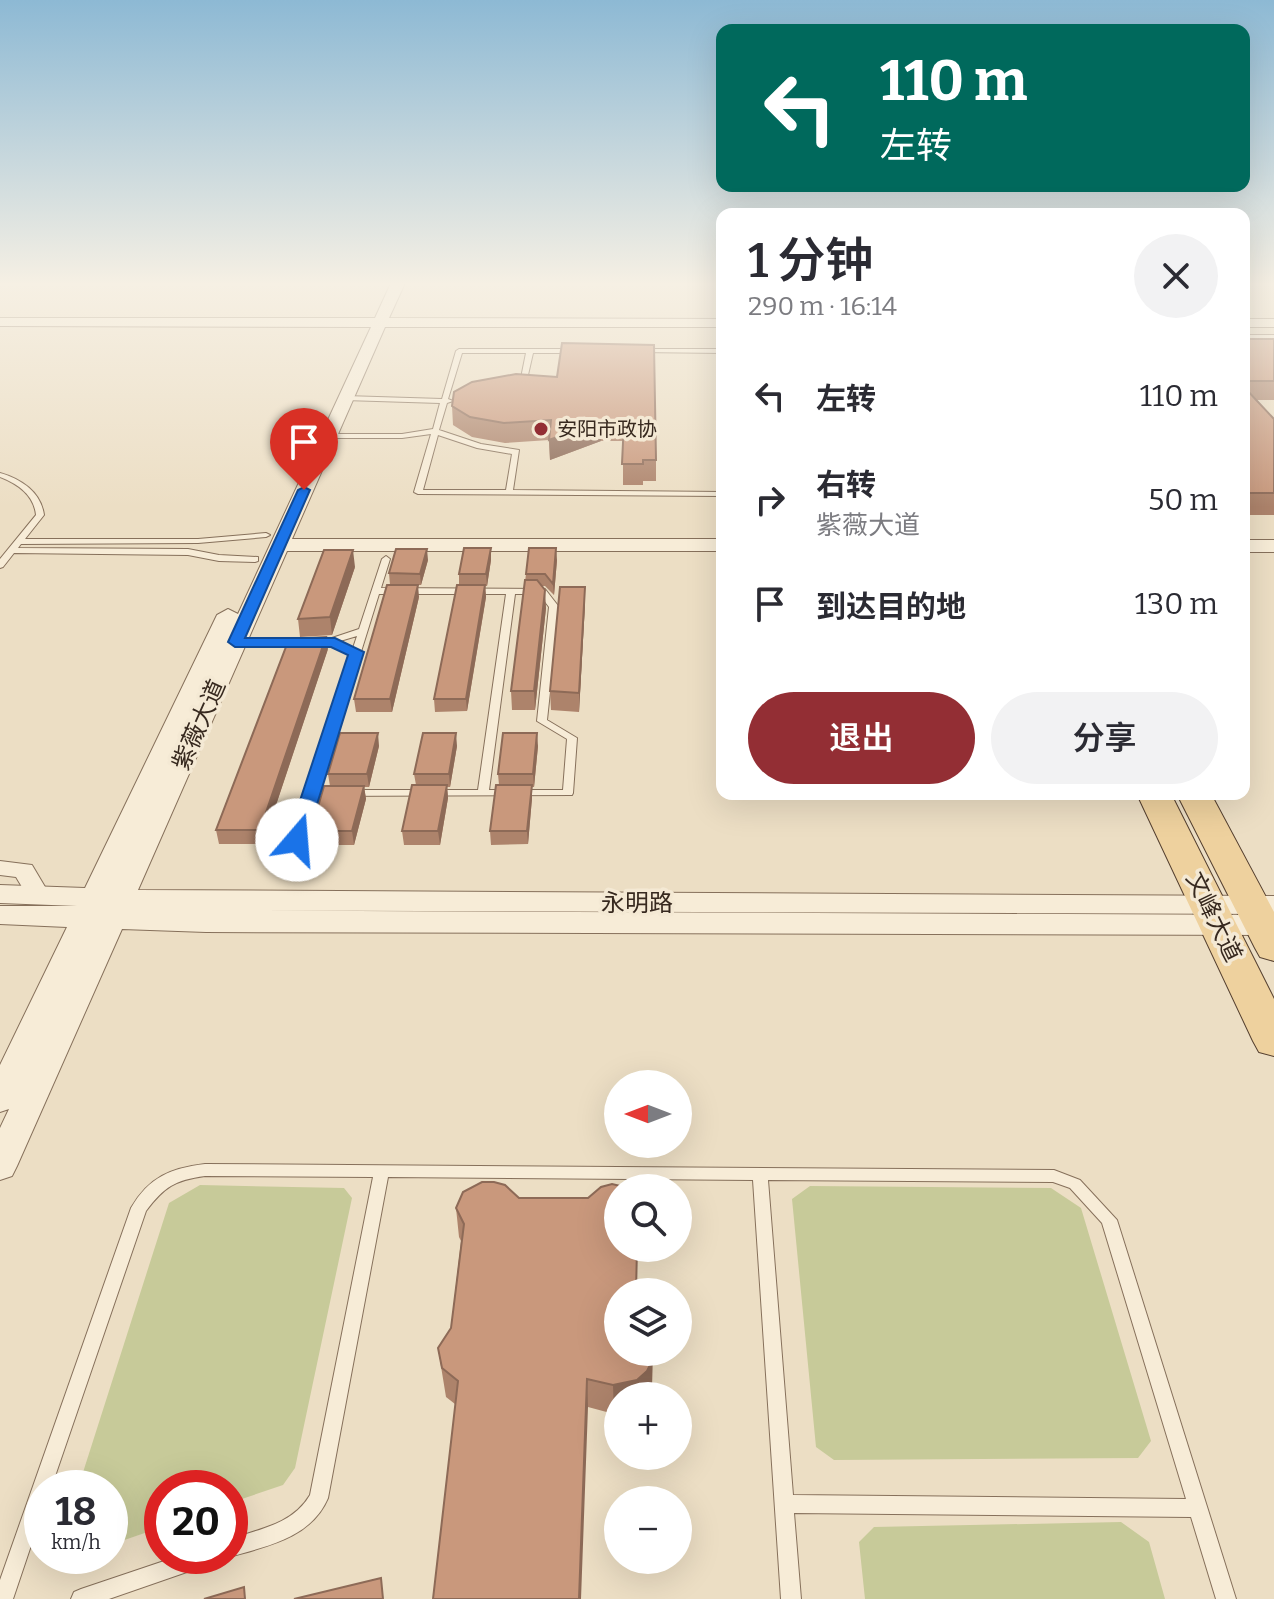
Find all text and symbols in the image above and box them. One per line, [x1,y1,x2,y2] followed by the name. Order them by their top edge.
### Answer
[880,48,1027,115] text: 110 m
[748,56,852,160] icon: left
[880,124,952,168] text: 左转
[748,232,873,290] text: 1 分钟
[1134,234,1218,318] button: close
[748,291,897,322] text: 290 m · 16:14
[748,374,792,418] icon: left
[1140,378,1218,414] text: 110 m
[816,381,876,417] text: 左转
[270,408,338,490] pin
[557,417,657,441] place label: 安阳市政协
[282,420,326,464] icon: arrive
[532,420,550,438] marker: 安阳市政协
[816,467,876,503] text: 右转
[748,478,792,522] icon: right
[1148,482,1218,518] text: 50 m
[816,510,920,541] text: 紫薇大道
[748,582,792,626] icon: arrive
[1135,586,1218,622] text: 130 m
[816,589,966,625] text: 到达目的地
[167,675,231,775] street label: 紫薇大道
[748,692,975,784] button: 退出
[991,692,1218,784] button: 分享
[255,798,339,882] position arrow
[1180,868,1248,966] street label: 文峰大道
[601,889,673,917] street label: 永明路
[604,1070,692,1158] north arrow
[604,1070,692,1574] map controls
[604,1174,692,1262] button: search
[604,1278,692,1366] button: layers
[604,1382,692,1470] button: +
[144,1470,248,1574] speed limit sign: 20
[604,1486,692,1574] button: −
[55,1488,97,1536] text: 18
[51,1530,101,1554] text: km/h

